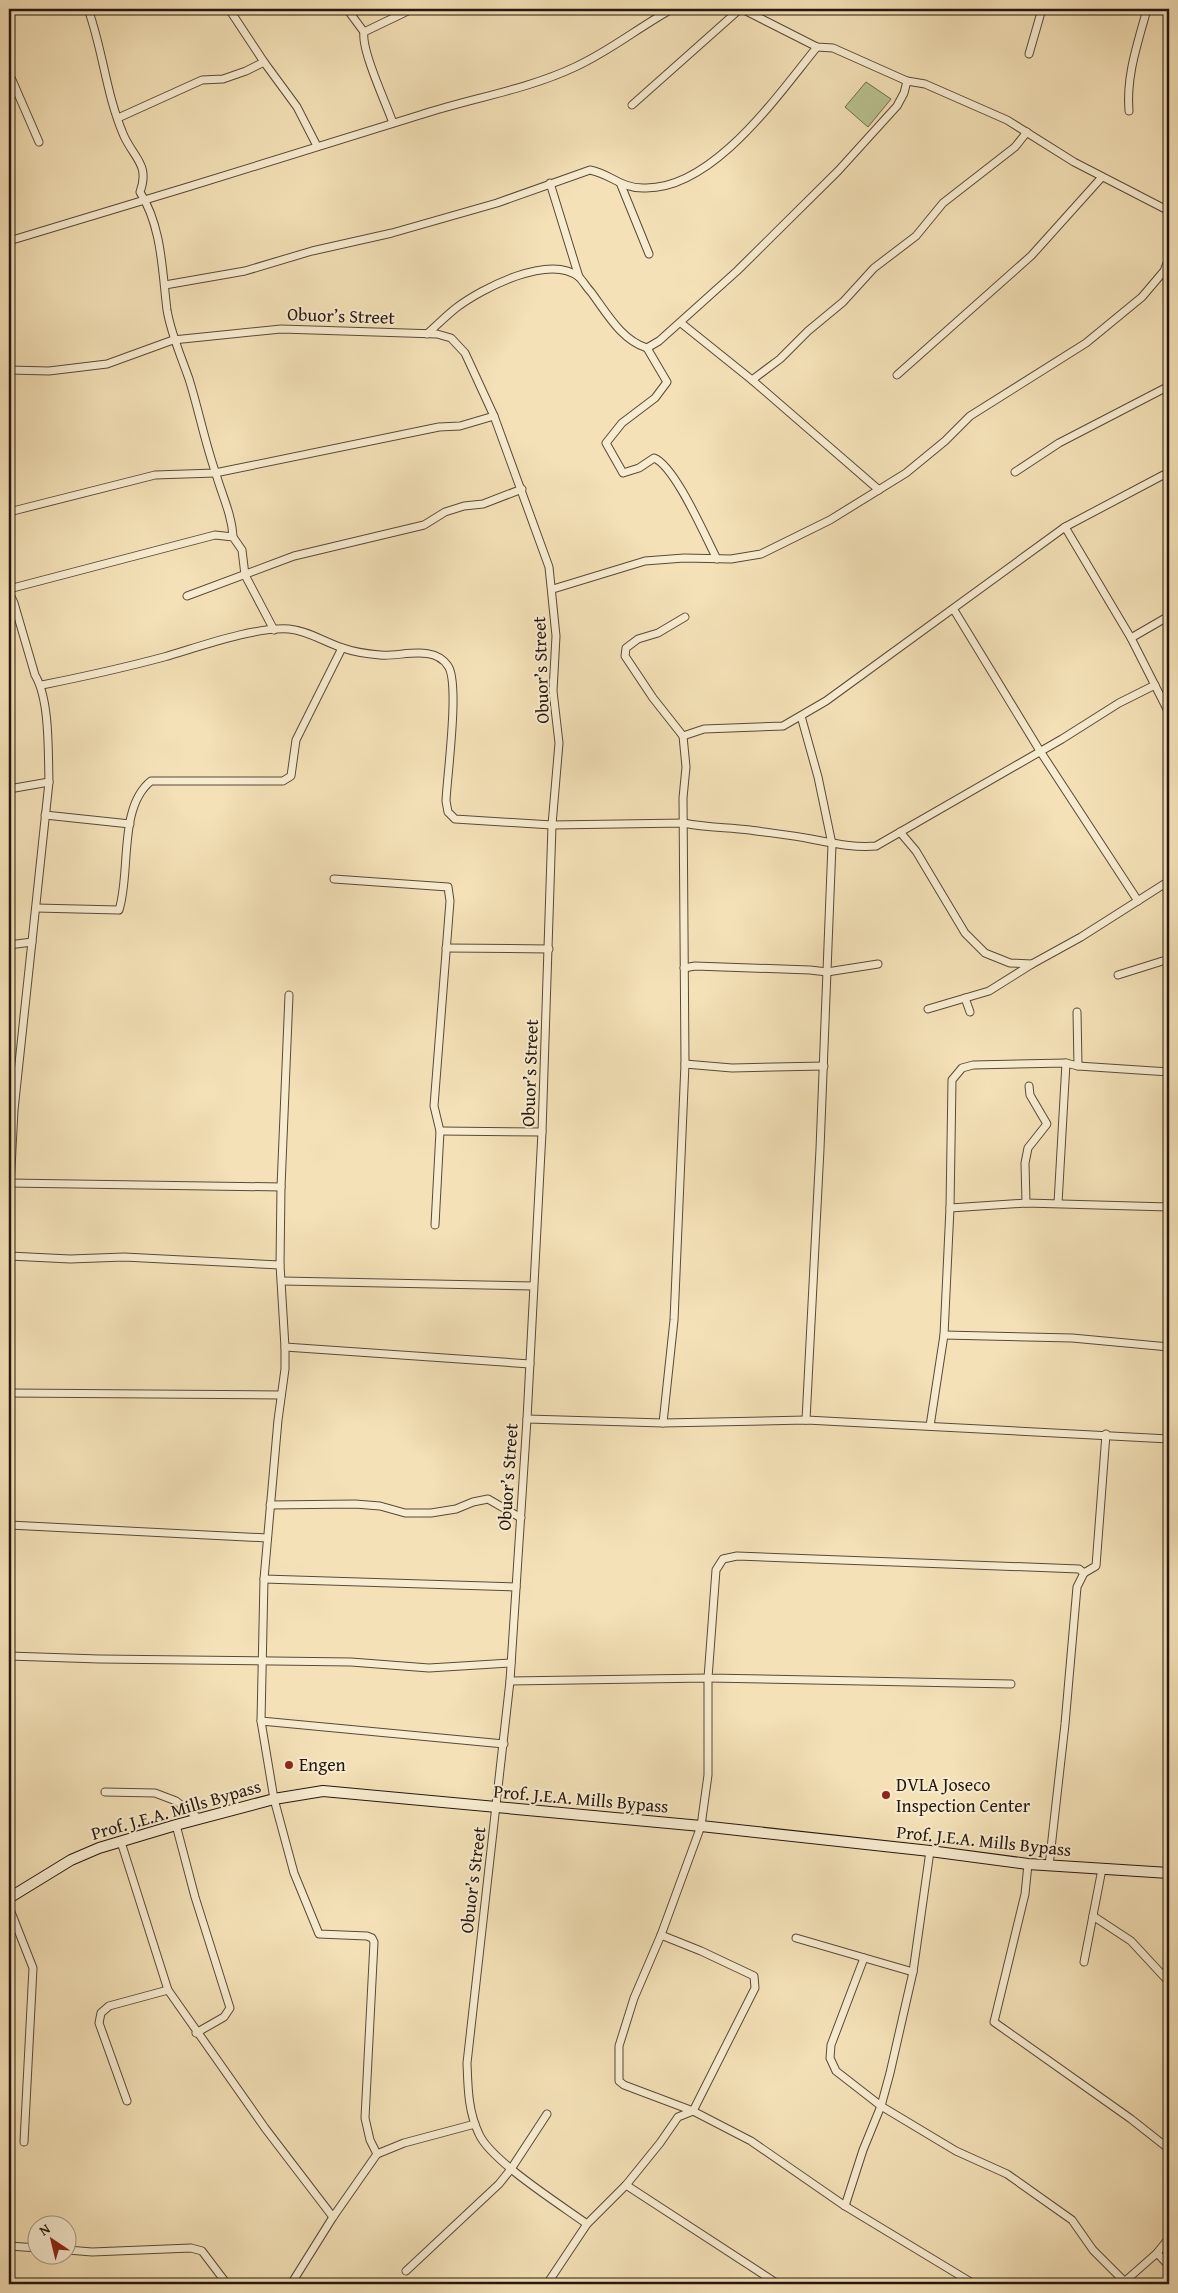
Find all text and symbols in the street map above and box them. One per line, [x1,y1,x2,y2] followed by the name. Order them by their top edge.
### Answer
[287,300,396,331] street label: Obuor’s Street
[525,615,556,724] street label: Obuor’s Street
[514,1018,545,1127] street label: Obuor’s Street
[490,1422,525,1532] street label: Obuor’s Street
[299,1751,346,1778] place label: Engen
[283,1759,295,1771] marker: Engen
[896,1771,1031,1819] place label: DVLA Joseco Inspection Center
[88,1772,264,1847] street label: Prof. J.E.A. Mills Bypass
[492,1777,670,1820] street label: Prof. J.E.A. Mills Bypass
[880,1789,892,1801] marker: DVLA Joseco Inspection Center
[895,1818,1073,1863] street label: Prof. J.E.A. Mills Bypass
[453,1824,493,1935] street label: Obuor’s Street
[28,2216,78,2266] north arrow
[35,2218,55,2240] text: N

